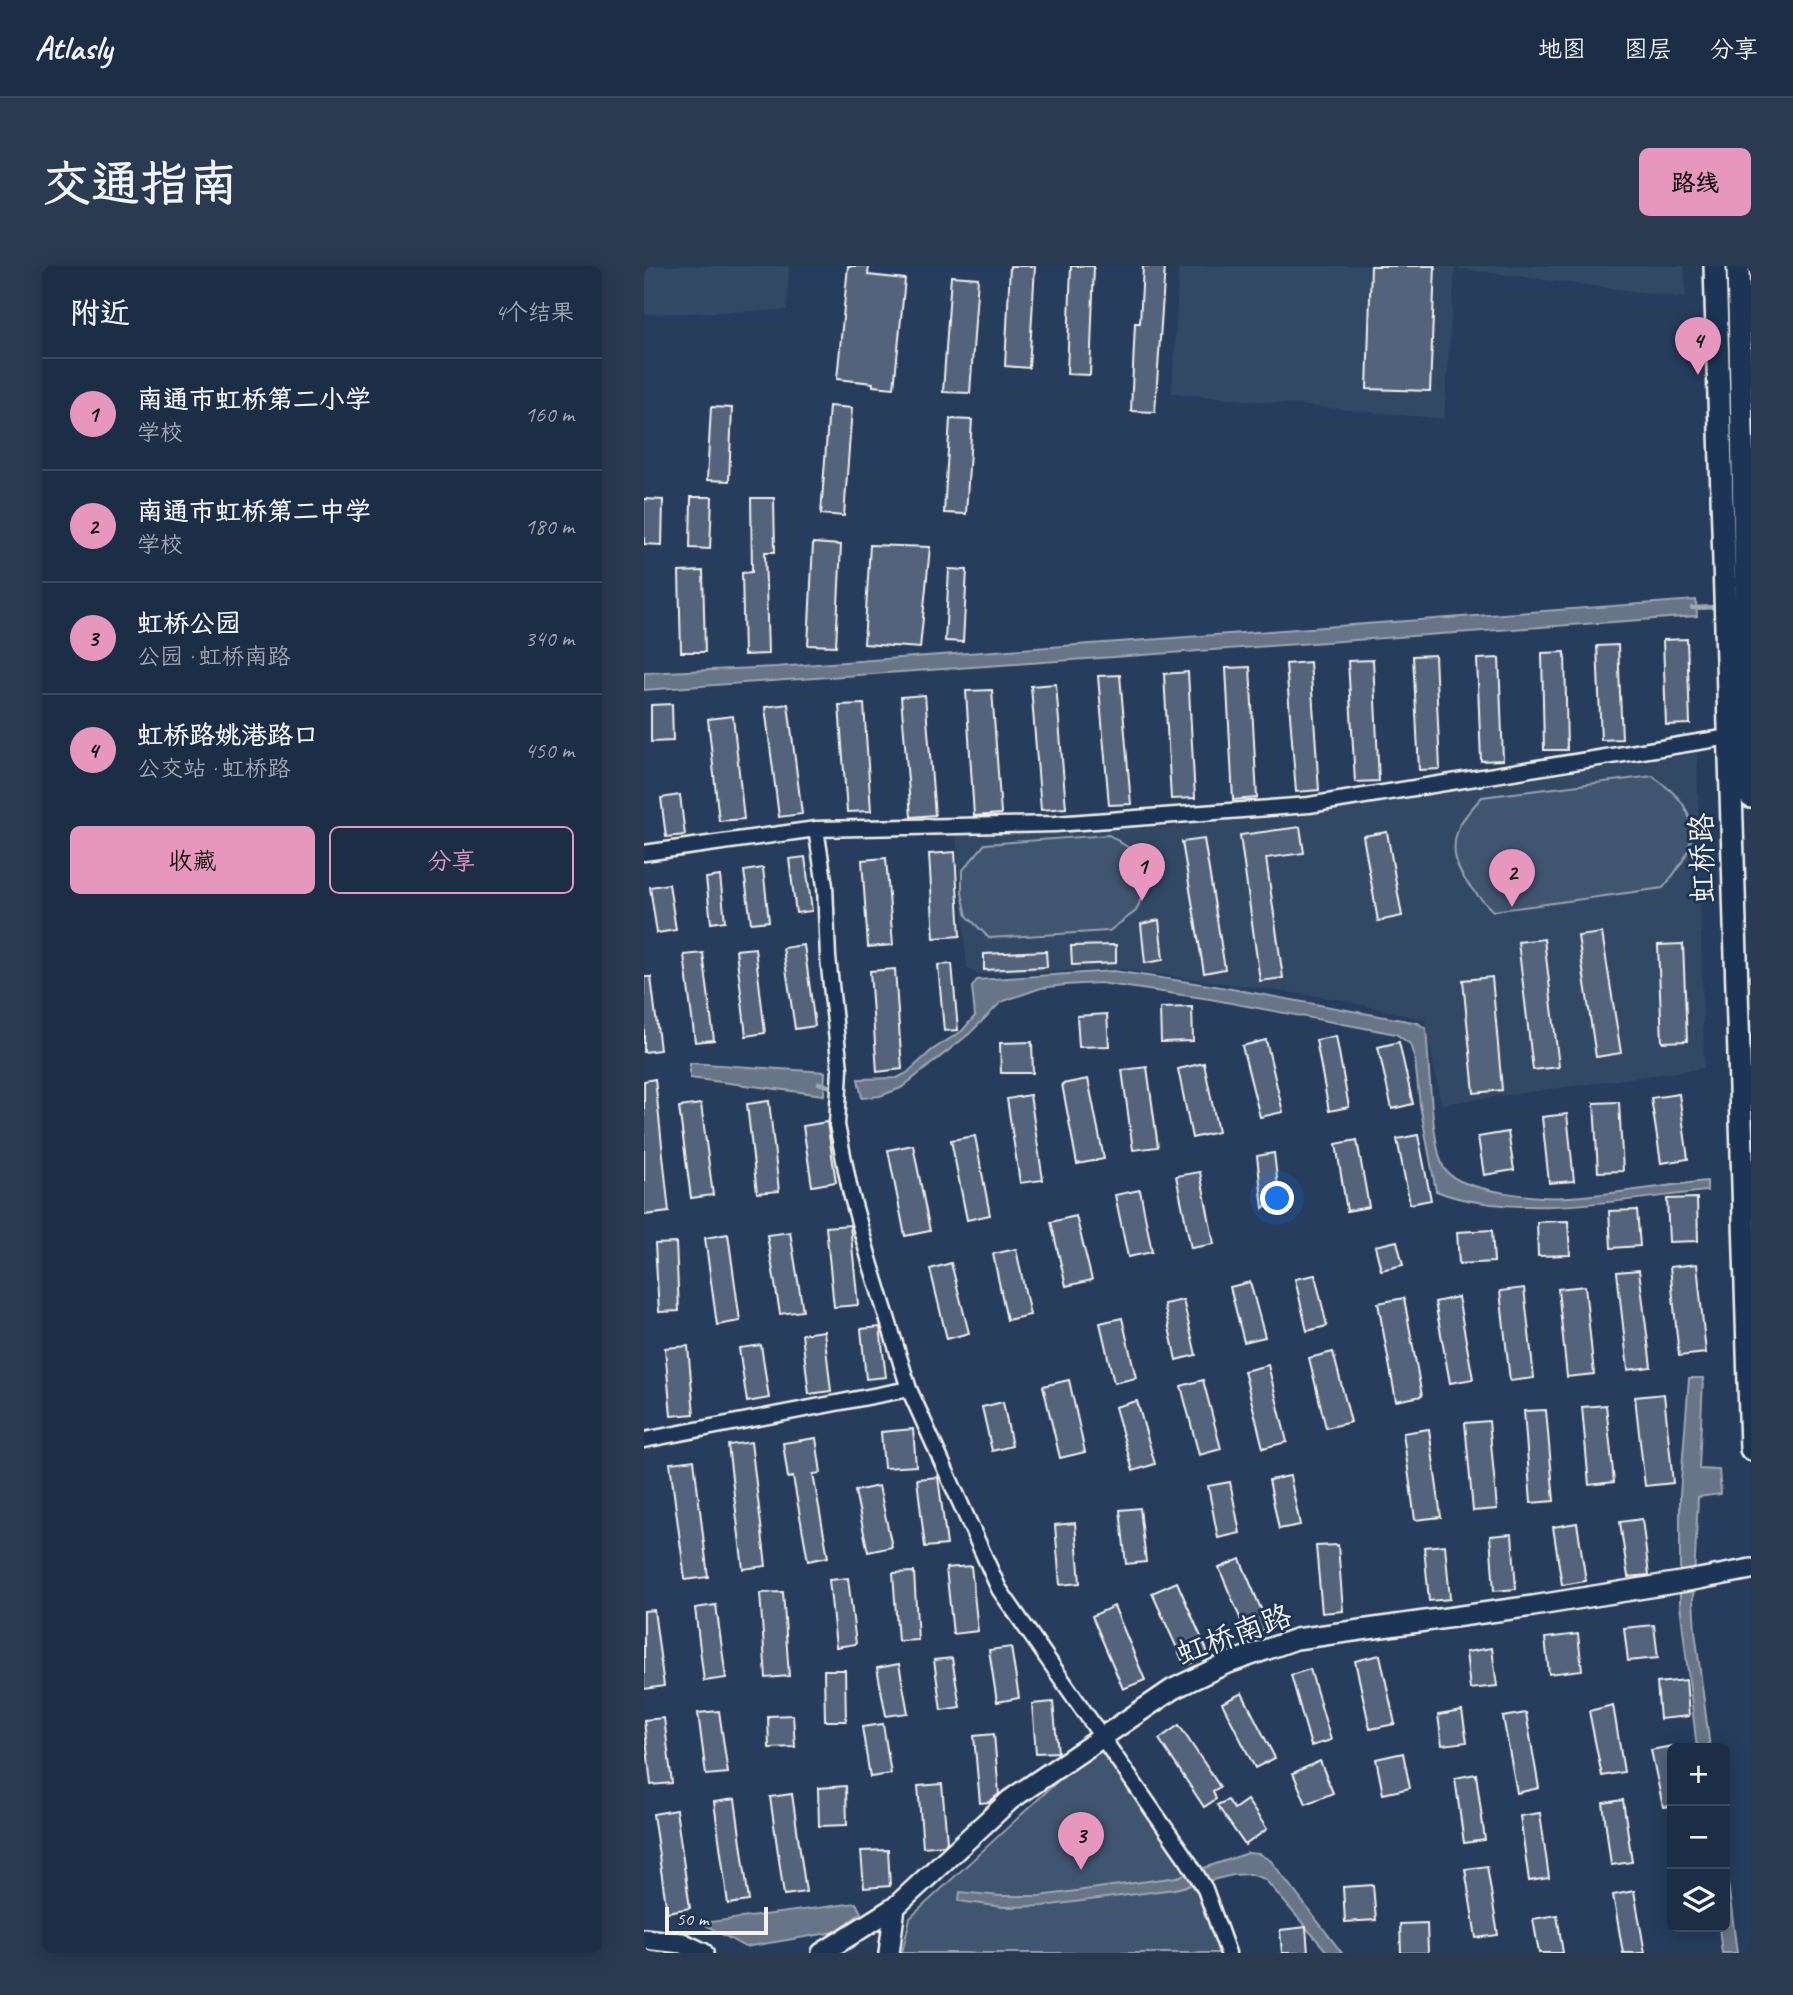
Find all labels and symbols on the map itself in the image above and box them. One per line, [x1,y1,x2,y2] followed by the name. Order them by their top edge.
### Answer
[1675,317,1721,375] pin: 4
[1682,813,1722,903] street label: 虹桥路
[1119,843,1165,901] pin: 1
[1489,849,1535,907] pin: 2
[1260,1181,1294,1215] your location
[1171,1596,1297,1672] street label: 虹桥南路
[1058,1812,1104,1870] pin: 3
[665,1904,768,1936] scale bar

